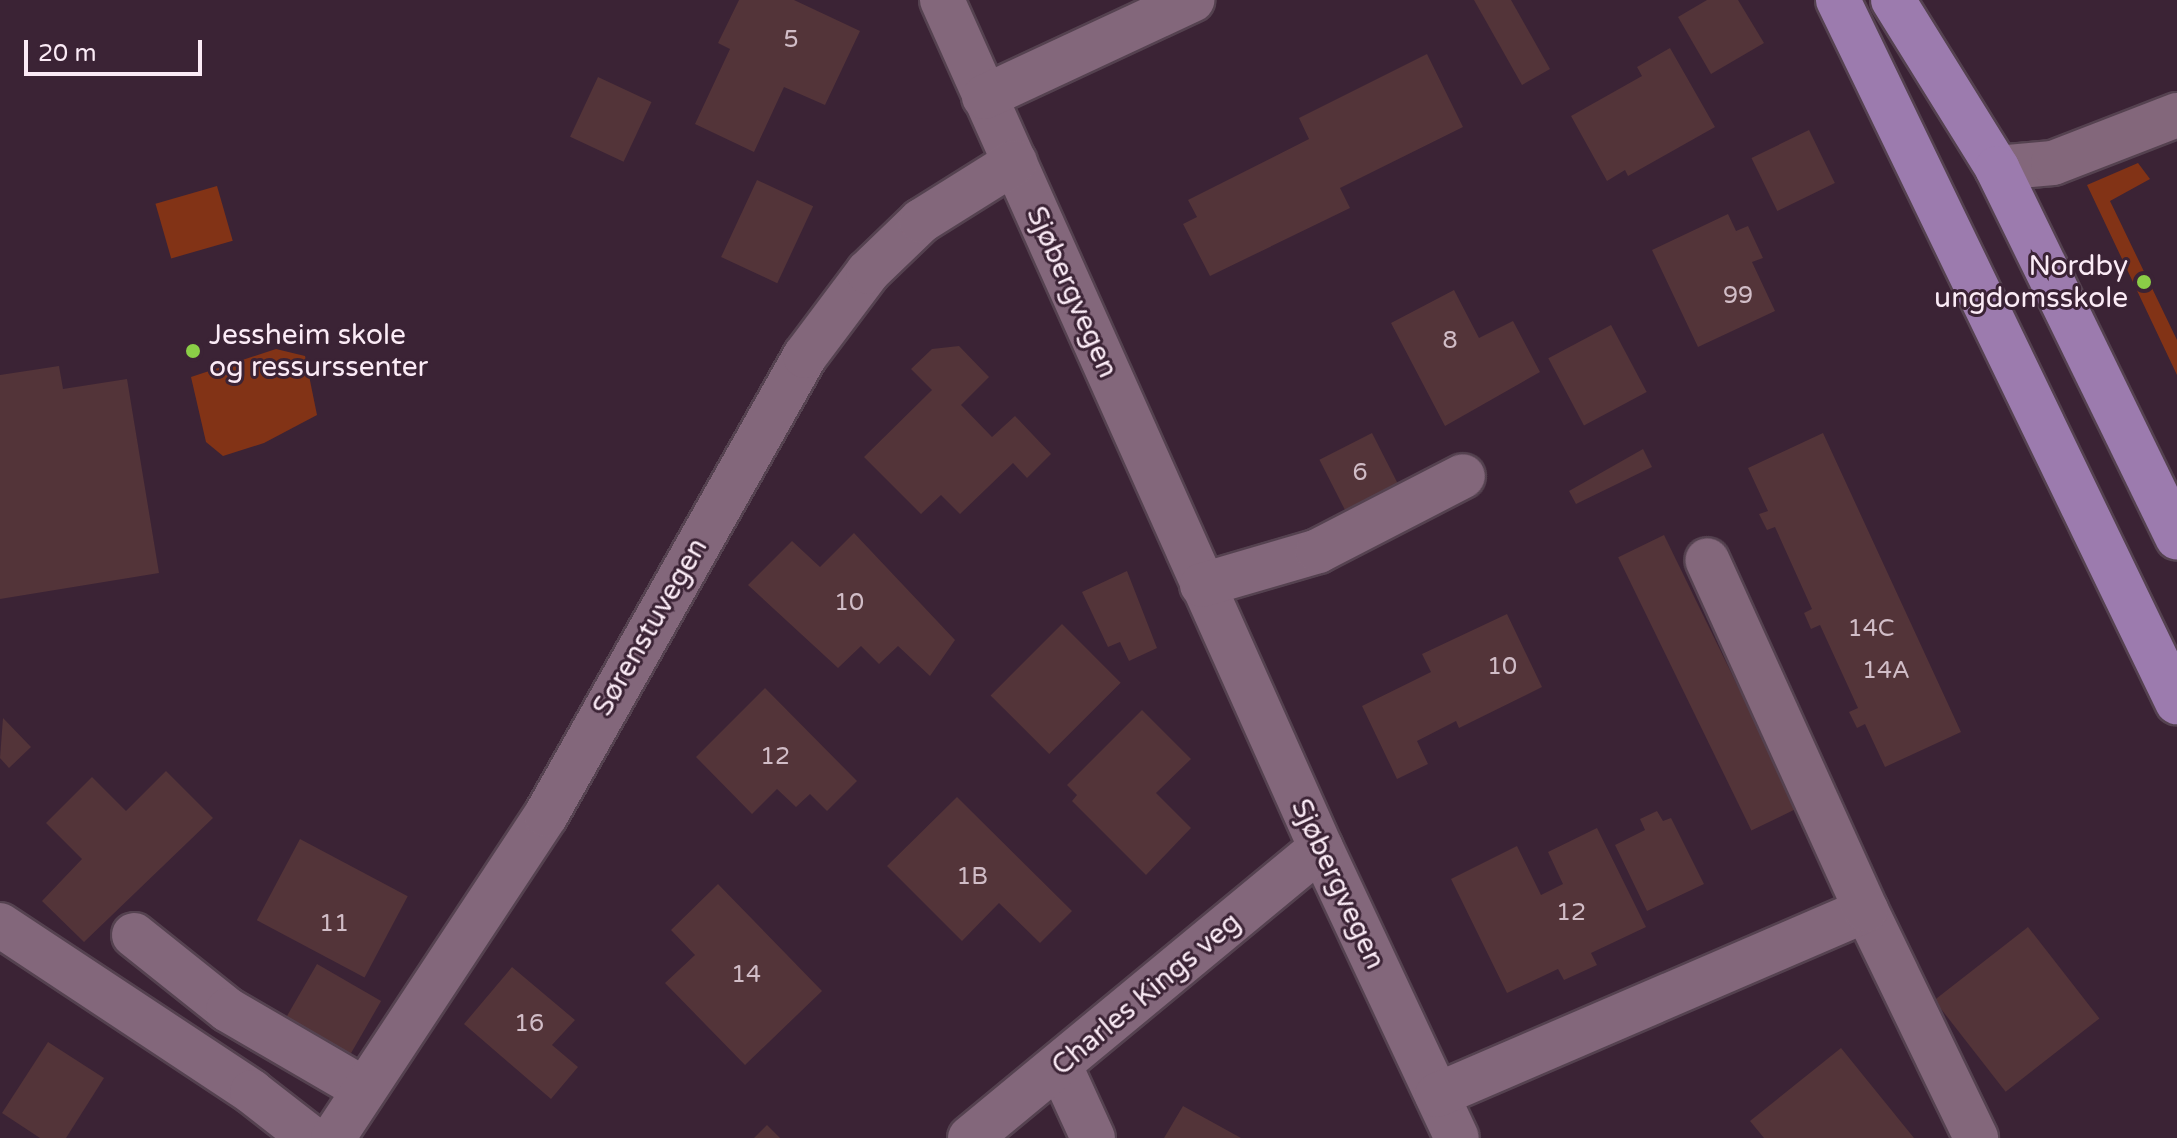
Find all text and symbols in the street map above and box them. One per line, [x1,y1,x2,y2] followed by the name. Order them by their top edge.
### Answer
[28,24,206,74] scale bar
[783,26,799,54] house number: 5
[38,39,96,68] text: 20 m
[1019,201,1125,383] street label: Sjøbergvegen
[1934,249,2128,315] place label: Nordby ungdomsskole
[2135,273,2153,291] marker: Nordby ungdomsskole
[1723,282,1753,310] house number: 99
[209,318,428,384] place label: Jessheim skole og ressurssenter
[1442,327,1458,355] house number: 8
[184,342,202,360] marker: Jessheim skole og ressurssenter
[1352,459,1368,487] house number: 6
[586,532,714,722] street label: Sørenstuvegen
[834,589,864,617] house number: 10
[1848,615,1894,643] house number: 14C
[1487,653,1517,681] house number: 10
[1862,657,1910,685] house number: 14A
[760,743,790,771] house number: 12
[1284,794,1392,974] street label: Sjøbergvegen
[956,863,988,891] house number: 1B
[1556,899,1586,927] house number: 12
[1045,905,1247,1083] street label: Charles Kings veg
[319,910,349,938] house number: 11
[731,961,761,989] house number: 14
[514,1010,544,1038] house number: 16

